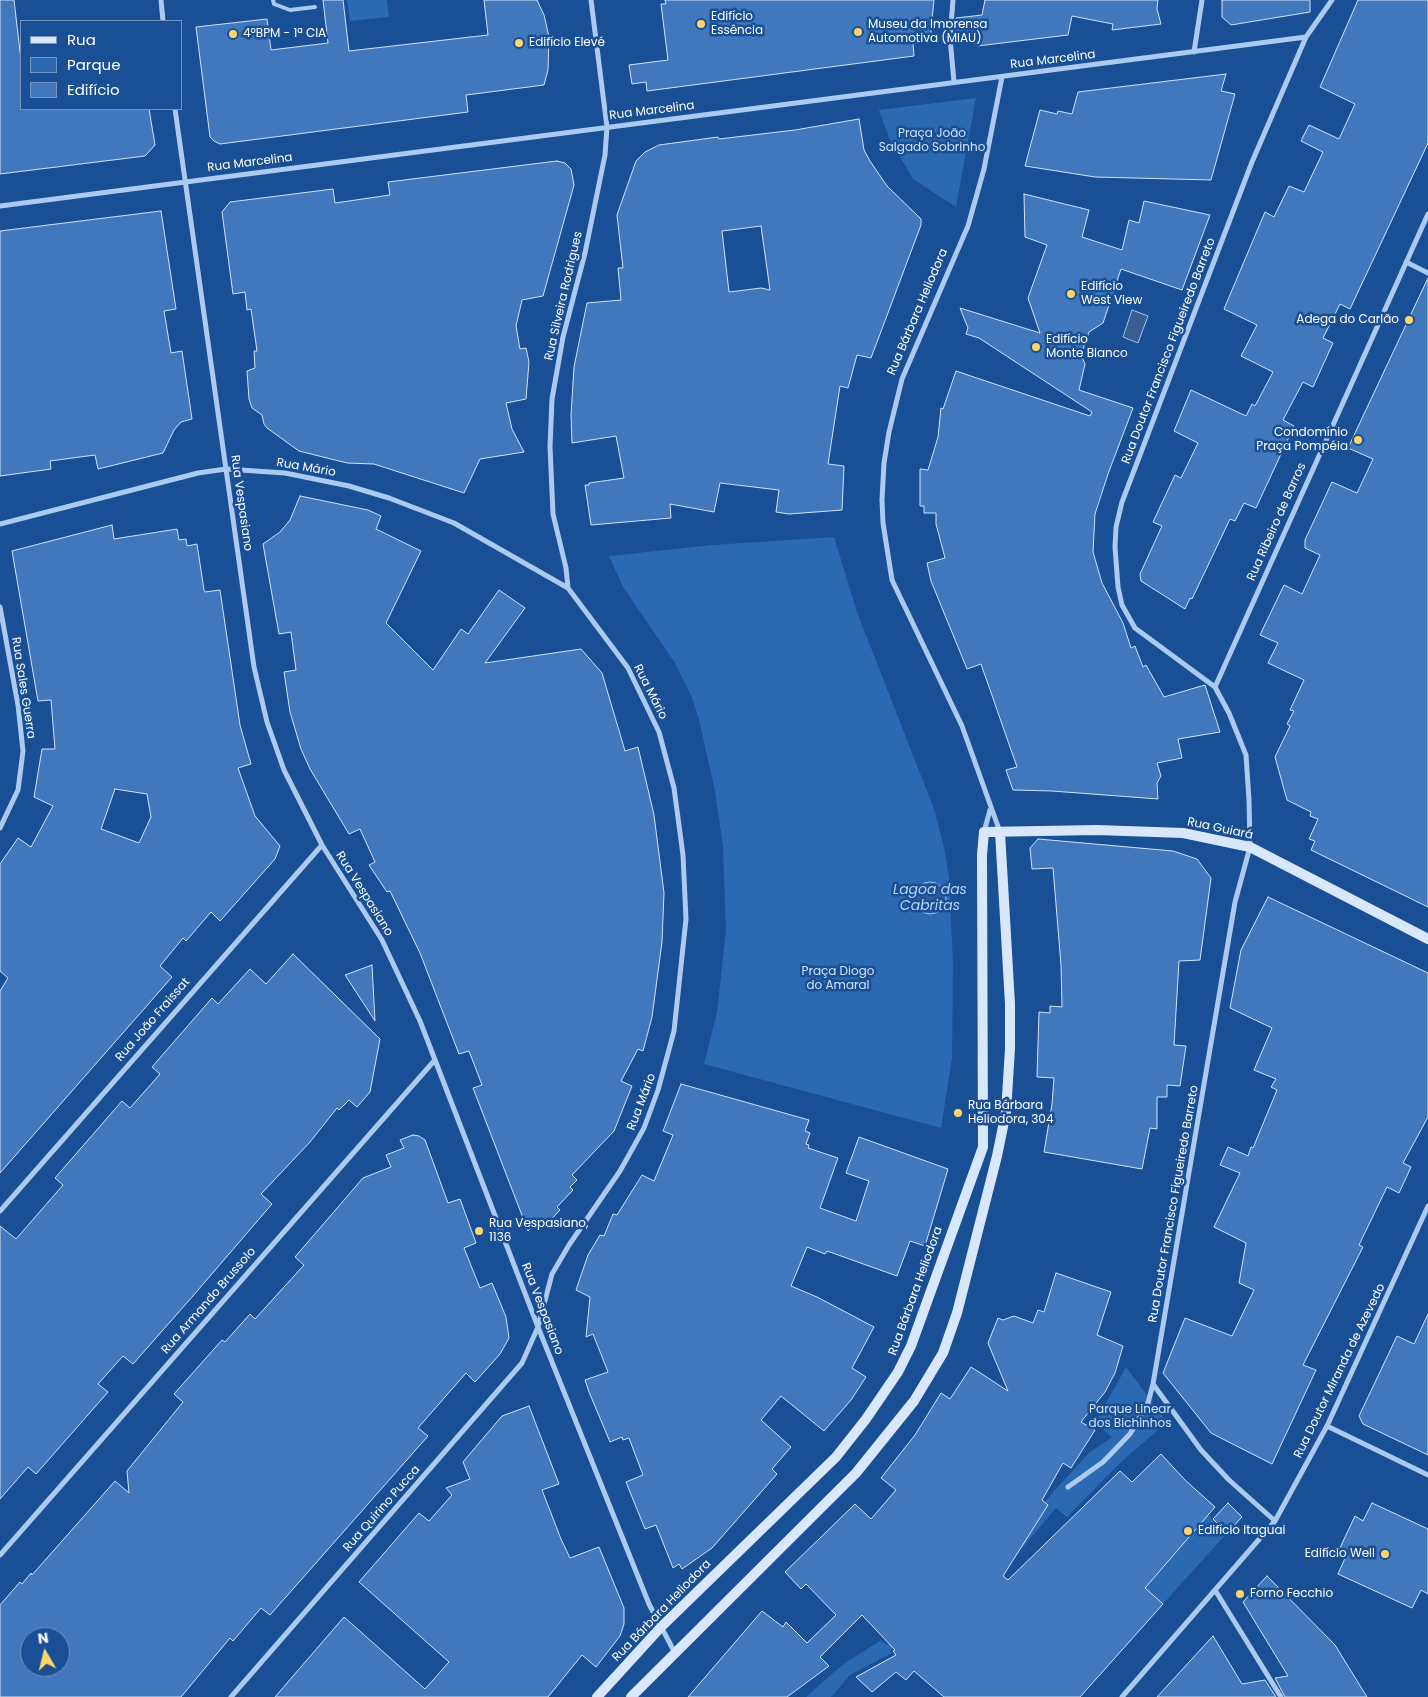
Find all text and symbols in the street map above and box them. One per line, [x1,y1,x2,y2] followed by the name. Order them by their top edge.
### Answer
[711,10,763,38] place label: Edifício Essência
[695,18,707,30] marker: Edifício Essência
[868,18,987,46] place label: Museu da Imprensa Automotiva (MIAU)
[20,20,182,110] legend
[852,26,864,38] marker: Museu da Imprensa Automotiva (MIAU)
[243,27,326,41] place label: 4ºBPM - 1ª CIA
[227,28,239,40] marker: 4ºBPM - 1ª CIA
[67,29,96,50] text: Rua
[529,36,605,50] place label: Edifício Elevé
[513,37,525,49] marker: Edifício Elevé
[1010,48,1096,72] street label: Rua Marcelina
[67,54,120,75] text: Parque
[67,79,120,100] text: Edifício
[609,99,695,123] street label: Rua Marcelina
[879,127,985,155] park label: Praça João Salgado Sobrinho
[207,151,293,175] street label: Rua Marcelina
[542,230,586,362] street label: Rua Silveira Rodrigues
[1119,236,1219,466] street label: Rua Doutor Francisco Figueiredo Barreto
[885,247,951,377] street label: Rua Bárbara Heliodora
[1081,280,1142,308] place label: Edifício West View
[1065,288,1077,300] marker: Edifício West View
[1296,313,1399,327] place label: Adega do Carlão
[1403,314,1415,326] marker: Adega do Carlão
[1046,333,1128,361] place label: Edifício Monte Bianco
[1030,341,1042,353] marker: Edifício Monte Bianco
[1256,426,1348,454] place label: Condomínio Praça Pompéia
[1352,434,1364,446] marker: Condomínio Praça Pompéia
[227,454,255,552] street label: Rua Vespasiano
[275,456,337,480] street label: Rua Mário
[1244,461,1310,583] street label: Rua Ribeiro de Barros
[8,636,38,740] street label: Rua Sales Guerra
[630,662,670,722] street label: Rua Mário
[1186,815,1254,843] street label: Rua Guiará
[332,849,396,939] street label: Rua Vespasiano
[893,882,967,914] water label: Lagoa das Cabritas
[801,965,875,993] park label: Praça Diogo do Amaral
[113,975,193,1065] street label: Rua João Fraissat
[625,1071,659,1133] street label: Rua Mário
[1146,1084,1202,1324] street label: Rua Doutor Francisco Figueiredo Barreto
[968,1099,1053,1127] place label: Rua Bárbara Heliodora, 304
[952,1107,964,1119] marker: Rua Bárbara Heliodora, 304
[489,1217,588,1245] place label: Rua Vespasiano, 1136
[473,1225,485,1237] marker: Rua Vespasiano, 1136
[886,1225,946,1357] street label: Rua Bárbara Heliodora
[159,1245,259,1357] street label: Rua Armando Brussolo
[518,1261,566,1357] street label: Rua Vespasiano
[1291,1281,1389,1461] street label: Rua Doutor Miranda de Azevedo
[1089,1403,1171,1431] park label: Parque Linear dos Bichinhos
[341,1463,423,1555] street label: Rua Quirino Pucca
[1198,1524,1286,1538] place label: Edifício Itaguai
[1182,1525,1194,1537] marker: Edifício Itaguai
[1305,1547,1375,1561] place label: Edifício Well
[1379,1548,1391,1560] marker: Edifício Well
[610,1557,714,1665] street label: Rua Bárbara Heliodora
[1250,1587,1333,1601] place label: Forno Fecchio
[1234,1588,1246,1600] marker: Forno Fecchio
[20,1627,70,1677] north arrow
[36,1628,50,1649] text: N

